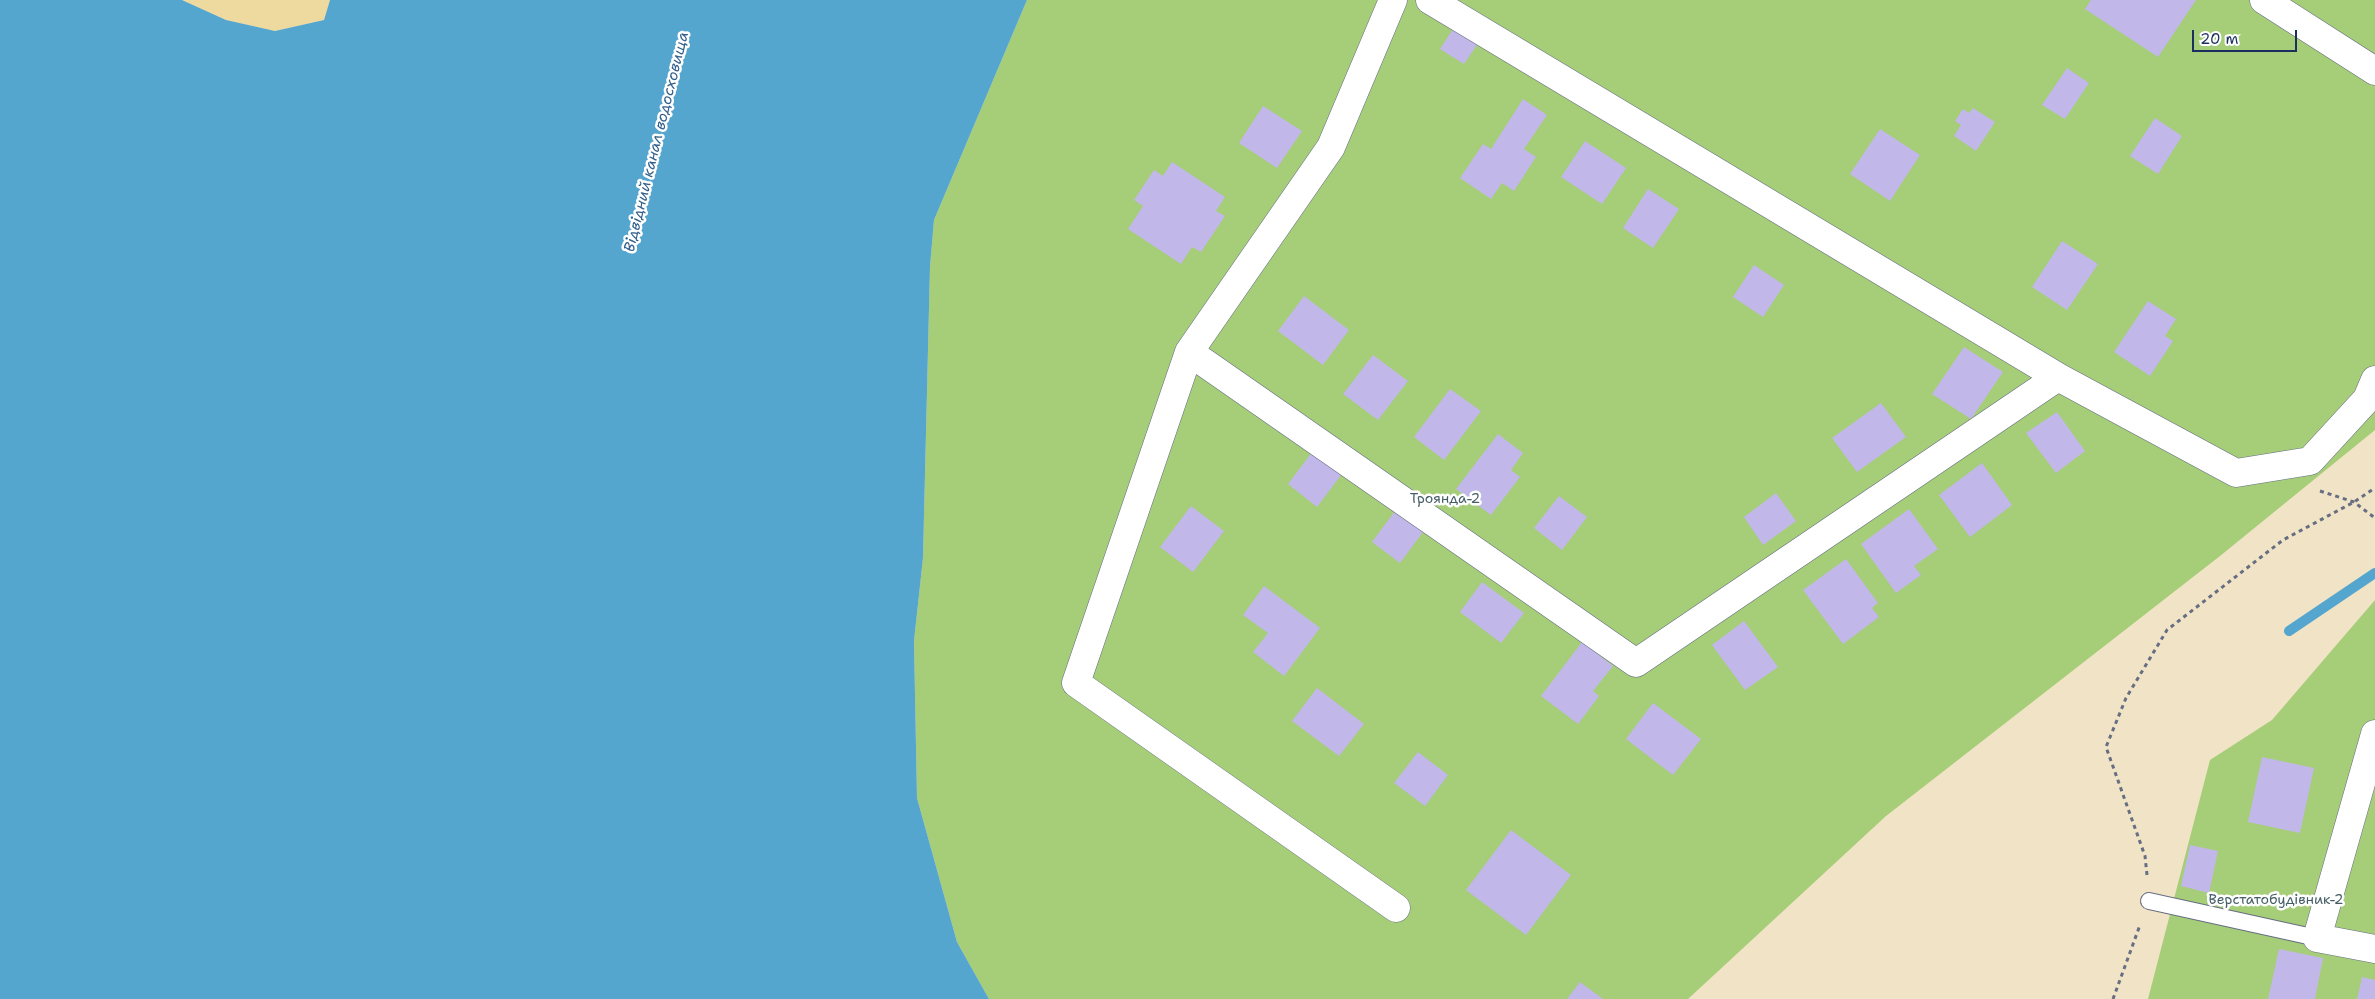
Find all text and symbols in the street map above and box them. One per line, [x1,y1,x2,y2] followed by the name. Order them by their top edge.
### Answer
[2195,20,2300,52] scale bar
[2200,29,2239,49] text: 20 m
[621,30,693,254] water label: Відвідний канал водосховища
[1410,491,1480,507] park label: Троянда-2
[2209,892,2343,908] park label: Верстатобудівник-2

